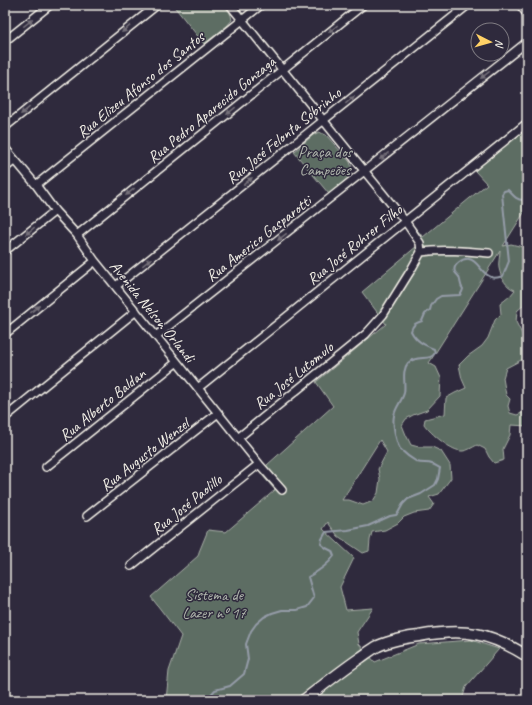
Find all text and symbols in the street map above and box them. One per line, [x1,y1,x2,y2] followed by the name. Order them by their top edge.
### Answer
[22,19,33,27] one-way arrow
[470,22,510,62] north arrow
[121,25,132,34] one-way arrow
[327,25,338,34] one-way arrow
[73,26,210,142] street label: Rua Elizeu Afonso dos Santos
[492,39,507,49] text: N
[144,51,281,168] street label: Rua Pedro Aparecido Gonzaga
[480,71,491,79] one-way arrow
[222,82,346,188] street label: Rua José Felonta Sobrinho
[344,95,355,104] one-way arrow
[19,106,30,115] one-way arrow
[226,106,237,115] one-way arrow
[298,142,354,180] park label: Praça dos Campeões
[378,151,389,160] one-way arrow
[243,177,254,185] one-way arrow
[125,188,135,197] one-way arrow
[202,190,317,286] street label: Rua Americo Gasparotti
[303,199,408,289] street label: Rua José Rohrer Filho
[25,226,36,235] one-way arrow
[276,232,287,241] one-way arrow
[105,257,201,368] street label: Avenida Nelson Orlandi
[141,258,152,266] one-way arrow
[30,305,41,314] one-way arrow
[250,337,338,414] street label: Rua José Lutomulo
[55,363,150,446] street label: Rua Alberto Baldan
[96,412,196,496] street label: Rua Augusto Wenzel
[147,469,227,539] street label: Rua José Paolillo
[182,585,247,623] park label: Sistema de Lazer nº 17

